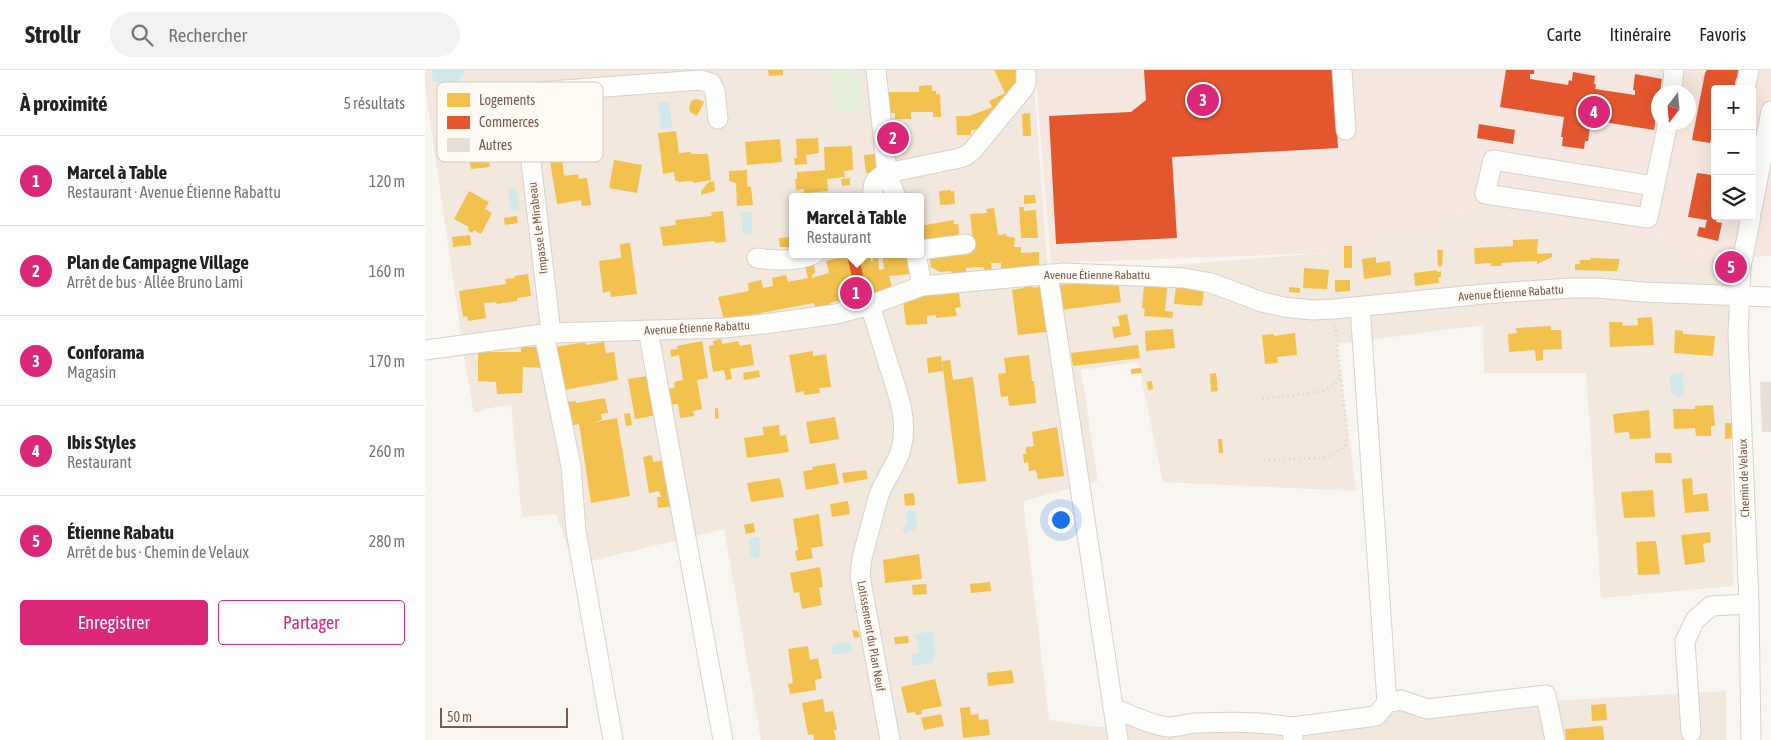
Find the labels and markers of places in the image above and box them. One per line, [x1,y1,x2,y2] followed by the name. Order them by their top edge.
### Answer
[1187,81,1219,119] pin: 3
[1578,93,1610,131] pin: 4
[877,119,909,157] pin: 2
[1715,248,1747,286] pin: 5
[840,274,872,312] pin: 1

